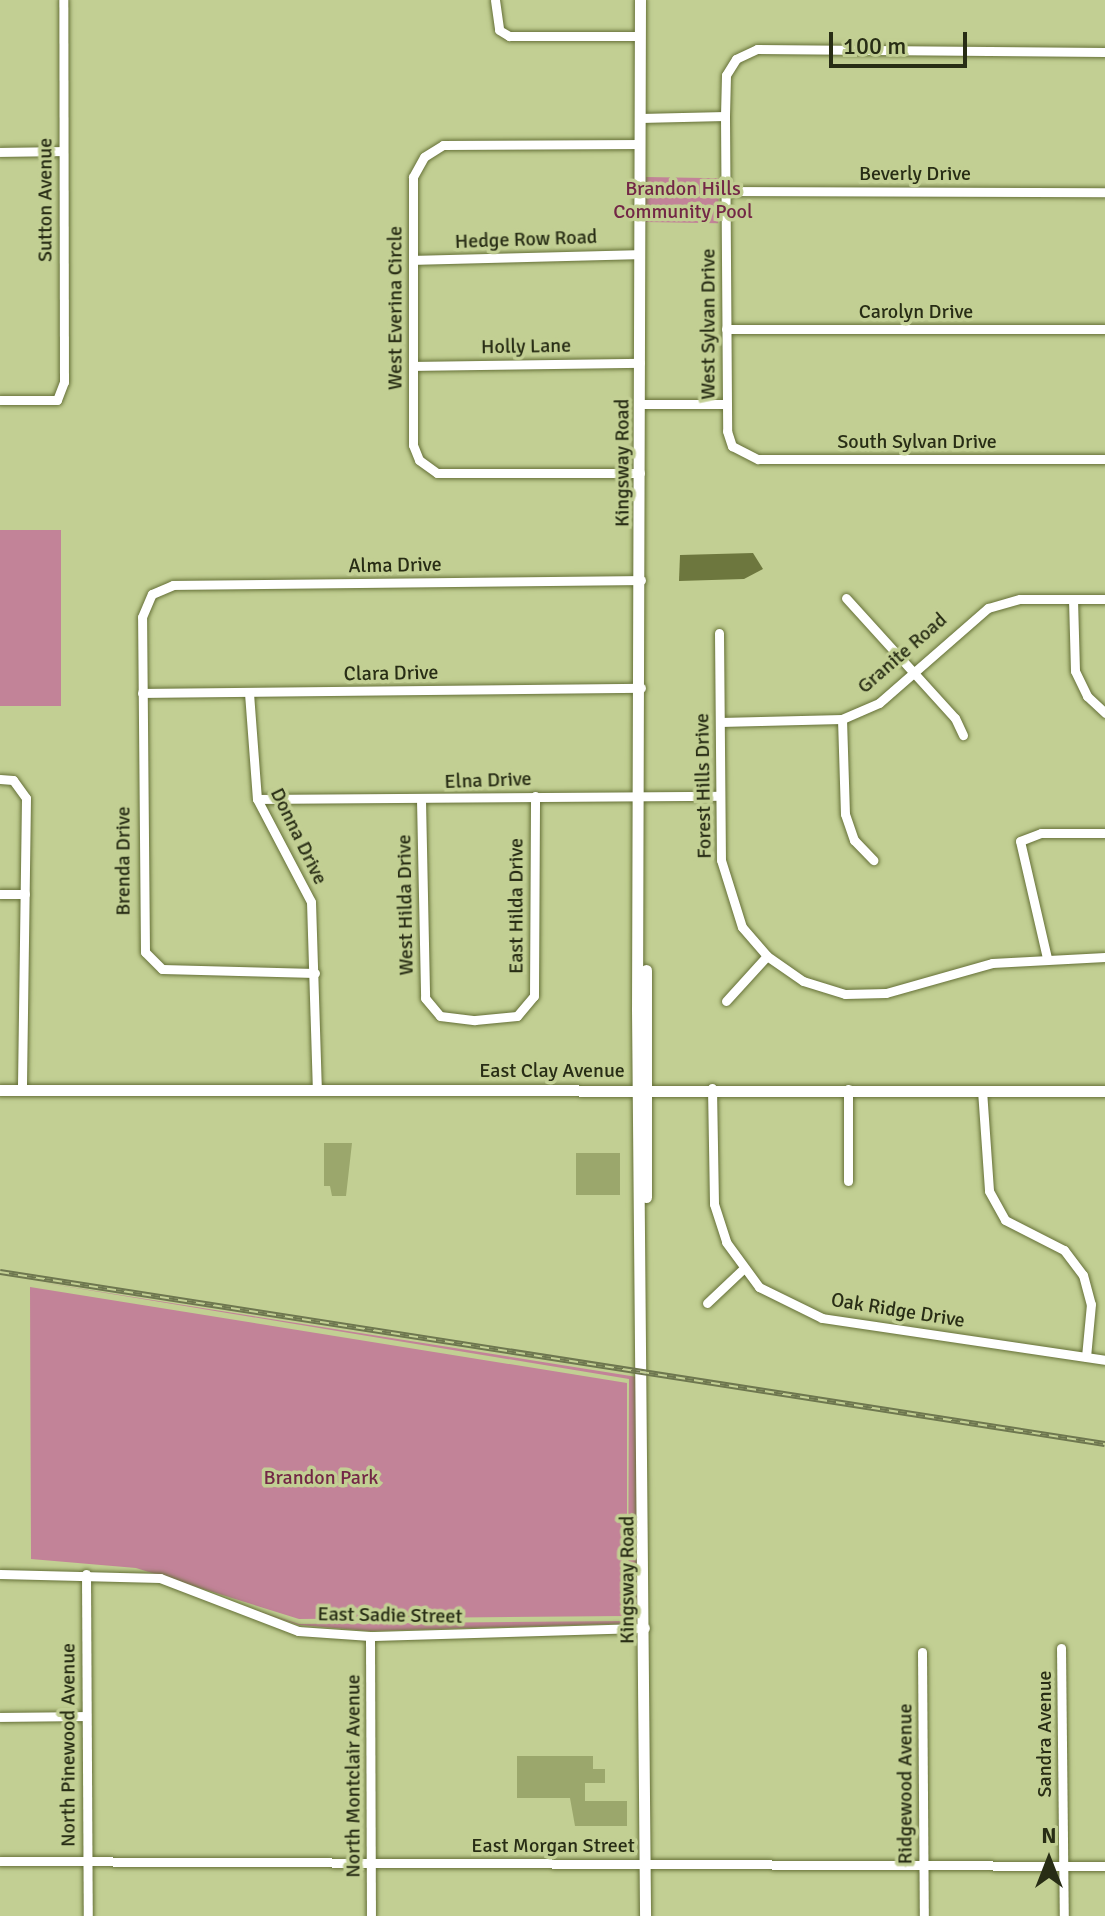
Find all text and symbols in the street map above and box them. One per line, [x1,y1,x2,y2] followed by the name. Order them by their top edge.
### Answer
[833,16,971,66] scale bar
[843,31,906,61] text: 100 m
[33,138,57,262] street label: Sutton Avenue
[859,161,971,185] street label: Beverly Drive
[613,177,753,224] park label: Brandon Hills Community Pool
[454,225,598,253] street label: Hedge Row Road
[383,226,407,390] street label: West Everina Circle
[696,248,720,400] street label: West Sylvan Drive
[859,299,973,323] street label: Carolyn Drive
[481,333,571,359] street label: Holly Lane
[610,399,634,527] street label: Kingsway Road
[837,429,997,453] street label: South Sylvan Drive
[348,552,442,578] street label: Alma Drive
[852,608,952,698] street label: Granite Road
[343,660,439,686] street label: Clara Drive
[690,713,716,859] street label: Forest Hills Drive
[444,766,532,794] street label: Elna Drive
[265,784,333,888] street label: Donna Drive
[111,806,135,916] street label: Brenda Drive
[392,834,418,976] street label: West Hilda Drive
[504,838,528,974] street label: East Hilda Drive
[479,1058,625,1082] street label: East Clay Avenue
[829,1288,967,1332] street label: Oak Ridge Drive
[264,1465,378,1489] park label: Brandon Park
[615,1516,639,1644] street label: Kingsway Road
[317,1602,463,1628] street label: East Sadie Street
[56,1643,80,1847] street label: North Pinewood Avenue
[1032,1670,1056,1798] street label: Sandra Avenue
[341,1674,365,1878] street label: North Montclair Avenue
[893,1704,917,1864] street label: Ridgewood Avenue
[1009,1820,1089,1900] north arrow
[1041,1822,1057,1849] text: N
[471,1833,635,1857] street label: East Morgan Street

